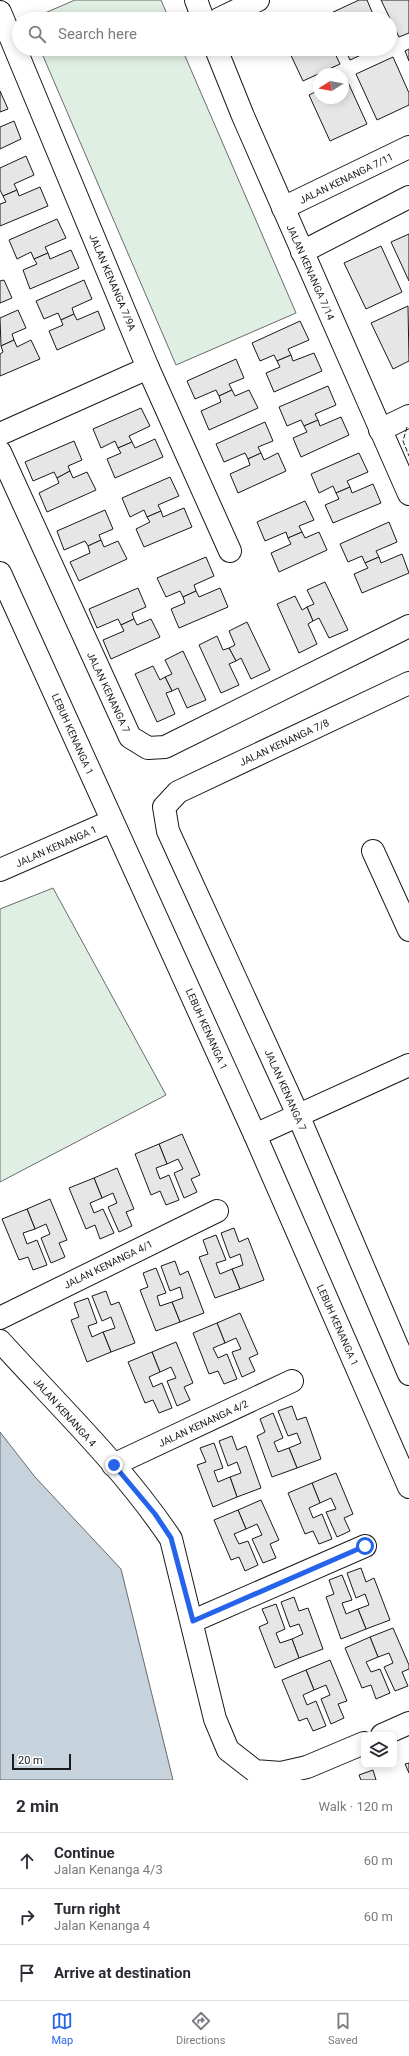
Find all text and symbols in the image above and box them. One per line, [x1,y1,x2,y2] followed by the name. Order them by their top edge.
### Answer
[12,12,397,56] search box
[26,23,48,45] icon: search
[58,25,137,43] text: Search here
[313,68,349,104] north arrow
[297,151,395,206] street label: JALAN KENANGA 7/11
[285,223,337,322] street label: JALAN KENANGA 7/14
[87,232,138,333] street label: JALAN KENANGA 7/9A
[85,650,132,735] street label: JALAN KENANGA 7
[50,692,95,776] street label: LEBUH KENANGA 1
[238,717,331,768] street label: JALAN KENANGA 7/8
[14,824,99,869] street label: JALAN KENANGA 1
[184,987,229,1071] street label: LEBUH KENANGA 1
[263,1048,309,1133] street label: JALAN KENANGA 7
[62,1238,154,1291] street label: JALAN KENANGA 4/1
[315,1283,360,1367] street label: LEBUH KENANGA 1
[31,1376,98,1449] street label: JALAN KENANGA 4
[157,1398,250,1449] street label: JALAN KENANGA 4/2
[105,1456,123,1474] route end
[356,1537,374,1555] route start
[361,1732,397,1768] map controls
[361,1732,397,1768] button: layers
[12,1752,71,1771] scale bar
[18,1754,43,1767] text: 20 m
[16,1796,59,1816] text: 2 min
[318,1799,393,1814] text: Walk · 120 m
[54,1844,115,1862] text: Continue
[16,1850,38,1872] icon: ahead
[364,1853,393,1868] text: 60 m
[54,1862,163,1877] text: Jalan Kenanga 4/3
[54,1900,120,1918] text: Turn right
[16,1906,38,1928] icon: right
[364,1909,393,1924] text: 60 m
[54,1918,150,1933] text: Jalan Kenanga 4
[16,1962,38,1984] icon: arrive
[54,1964,191,1982] text: Arrive at destination
[51,2010,73,2047] tab: Map
[176,2010,225,2047] tab: Directions
[328,2010,358,2047] tab: Saved

